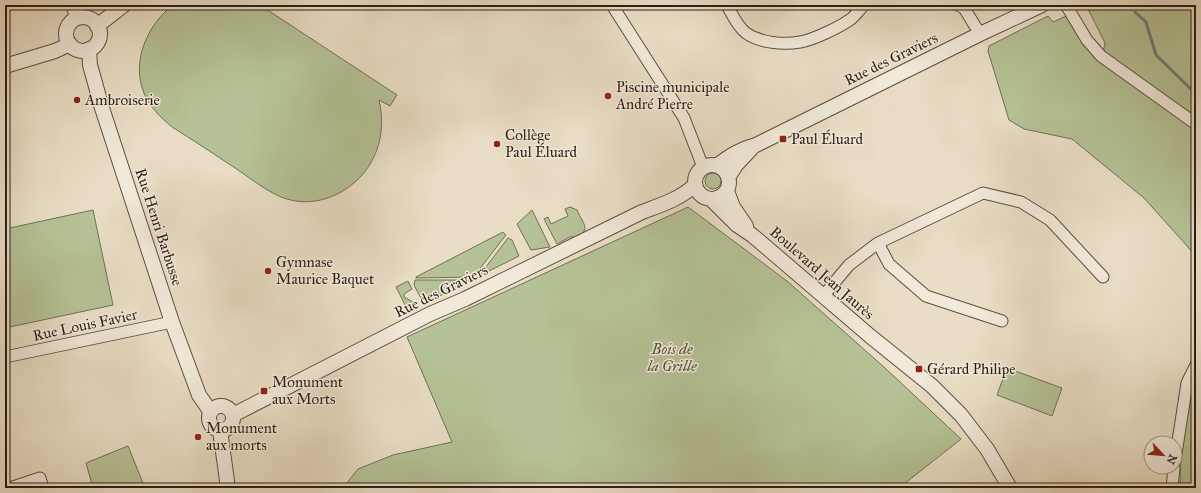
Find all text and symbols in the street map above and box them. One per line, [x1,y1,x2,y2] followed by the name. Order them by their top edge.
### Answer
[841,29,941,89] street label: Rue des Graviers
[615,78,729,113] place label: Piscine municipale André Pierre
[84,91,160,109] place label: Ambroiserie
[603,91,613,101] marker: Piscine municipale André Pierre
[72,95,82,105] marker: Ambroiserie
[505,126,578,161] place label: Collège Paul Éluard
[791,129,864,148] place label: Paul Éluard
[778,134,788,144] marker: Paul Éluard
[492,139,502,149] marker: Collège Paul Éluard
[132,166,186,288] street label: Rue Henri Barbusse
[765,223,878,324] street label: Boulevard Jean Jaurès
[276,253,375,289] place label: Gymnase Maurice Baquet
[391,261,491,321] street label: Rue des Graviers
[263,266,273,276] marker: Gymnase Maurice Baquet
[31,305,139,345] street label: Rue Louis Favier
[646,340,697,375] park label: Bois de la Grille
[927,360,1015,378] place label: Gérard Philipe
[914,364,924,374] marker: Gérard Philipe
[272,373,344,408] place label: Monument aux Morts
[259,386,269,396] marker: Monument aux Morts
[206,419,278,454] place label: Monument aux morts
[193,432,203,442] marker: Monument aux morts
[1143,435,1183,475] north arrow
[1163,452,1179,467] text: N

